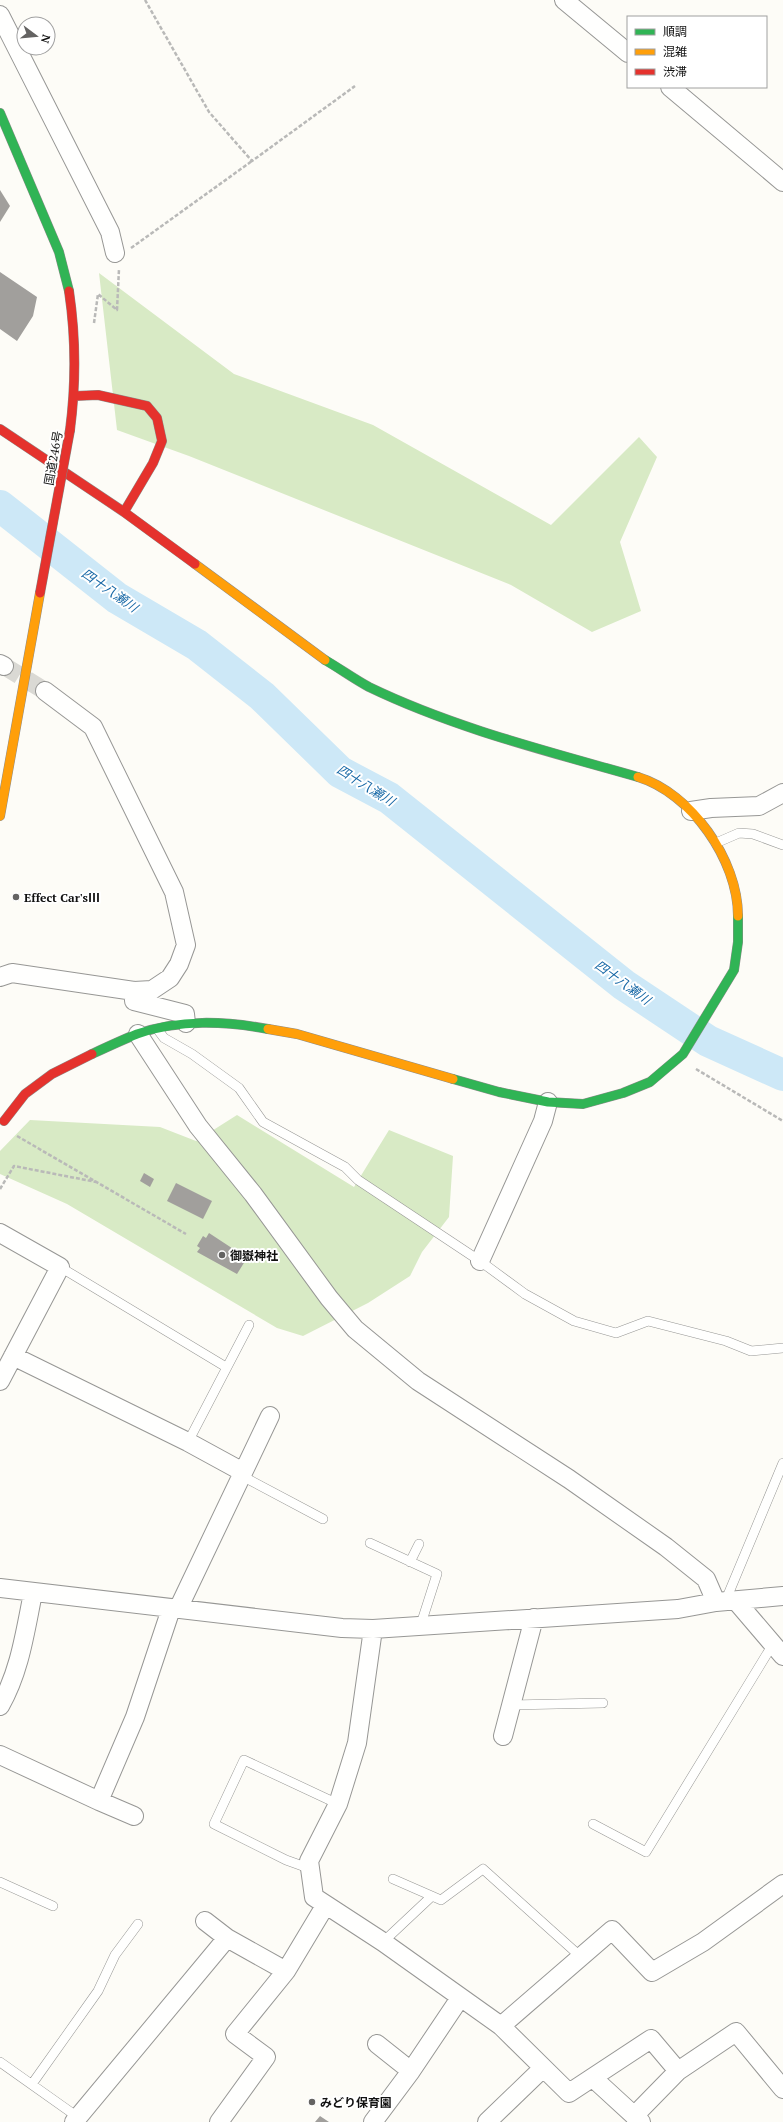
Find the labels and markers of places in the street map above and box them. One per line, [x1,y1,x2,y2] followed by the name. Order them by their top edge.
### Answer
[24,890,100,905] place label: Effect Car'sⅢ
[11,892,21,902] marker: Effect Car'sⅢ
[230,1248,278,1263] place label: 御嶽神社
[217,1250,227,1260] marker: 御嶽神社
[320,2095,392,2110] place label: みどり保育園
[307,2097,317,2107] marker: みどり保育園

